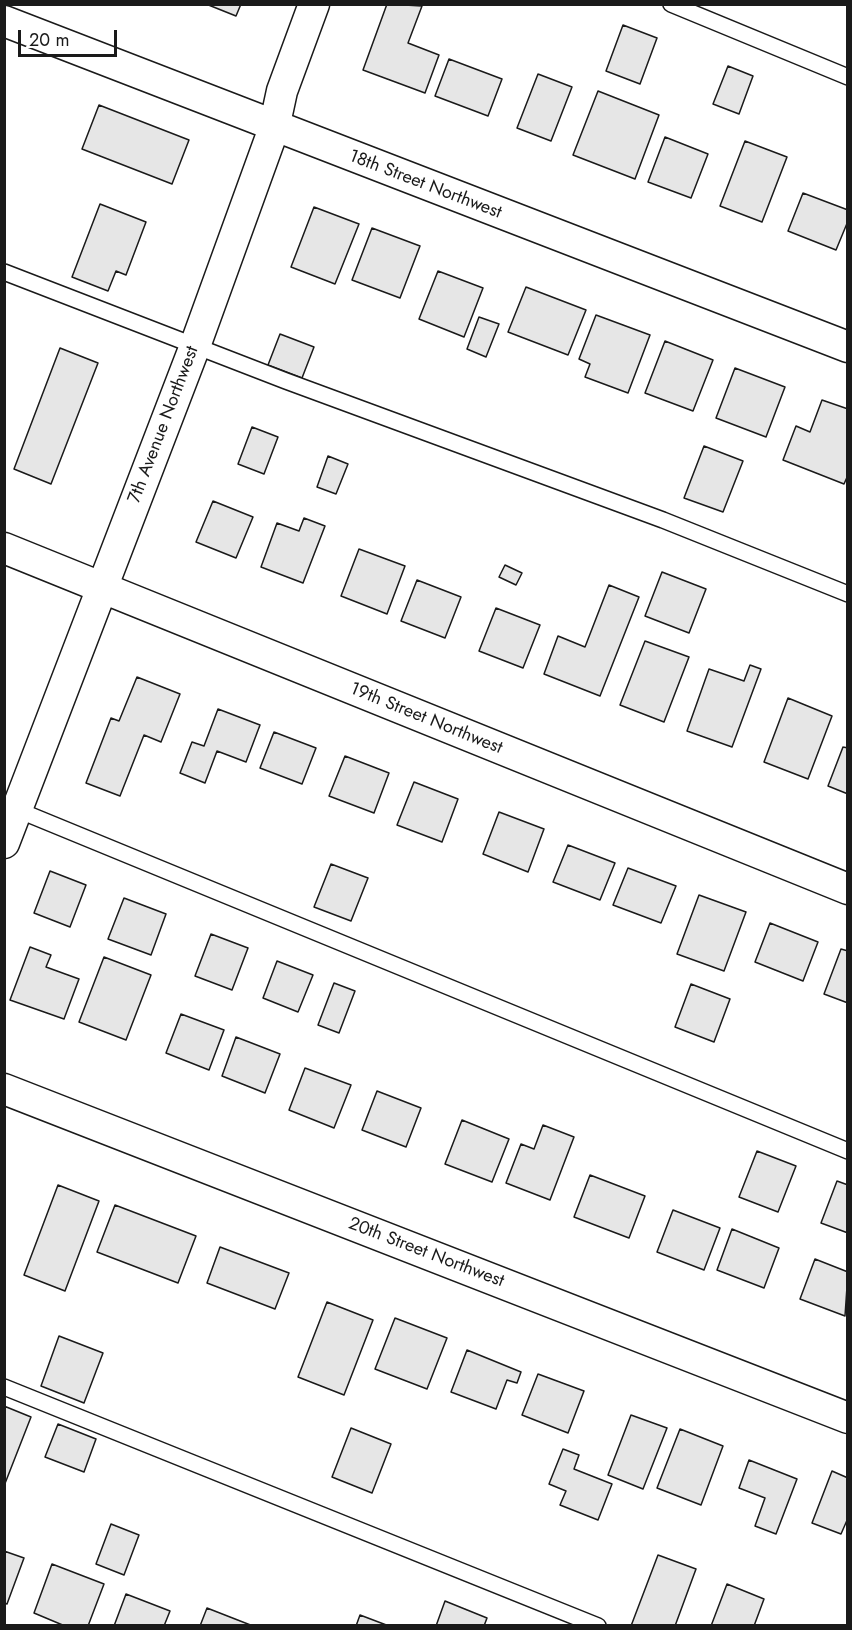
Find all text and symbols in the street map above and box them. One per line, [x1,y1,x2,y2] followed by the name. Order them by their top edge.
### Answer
[21,18,120,56] scale bar
[29,27,69,53] text: 20 m
[346,146,504,224] street label: 18th Street Northwest
[124,343,204,507] street label: 7th Avenue Northwest
[347,679,505,759] street label: 19th Street Northwest
[345,1213,507,1293] street label: 20th Street Northwest

